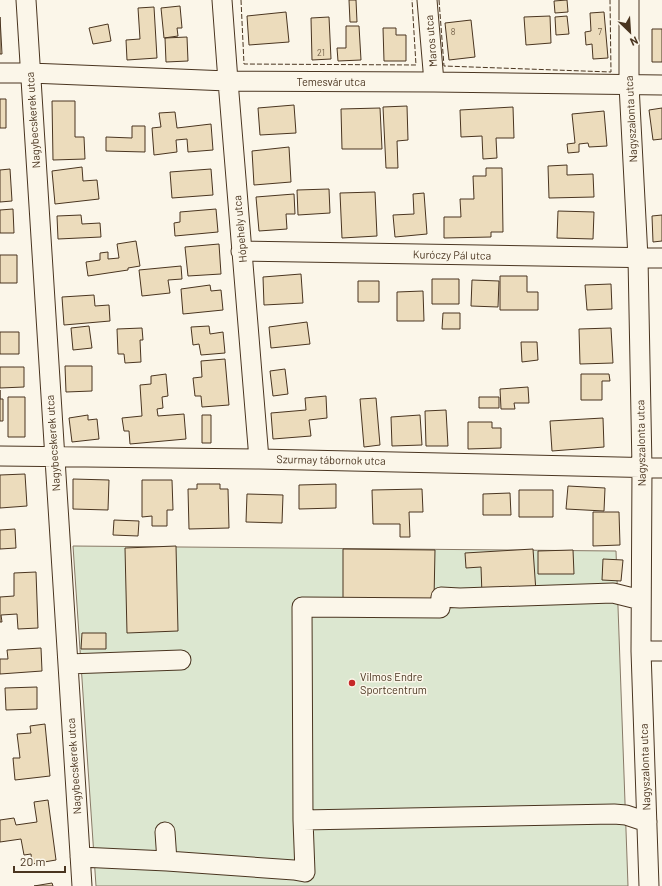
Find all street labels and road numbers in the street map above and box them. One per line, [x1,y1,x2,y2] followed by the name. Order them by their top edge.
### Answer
[422,15,439,68] street label: Maros utca
[23,71,42,169] street label: Nagybecskerek utca
[296,75,366,88] street label: Temesvár utca
[622,75,639,163] street label: Nagyszalonta utca
[230,195,249,263] street label: Hópehely utca
[413,247,491,262] street label: Kuróczy Pál utca
[43,394,62,492] street label: Nagybecskerek utca
[633,399,648,487] street label: Nagyszalonta utca
[276,452,386,467] street label: Szurmay tábornok utca
[64,717,83,815] street label: Nagybecskerek utca
[636,723,653,811] street label: Nagyszalonta utca

